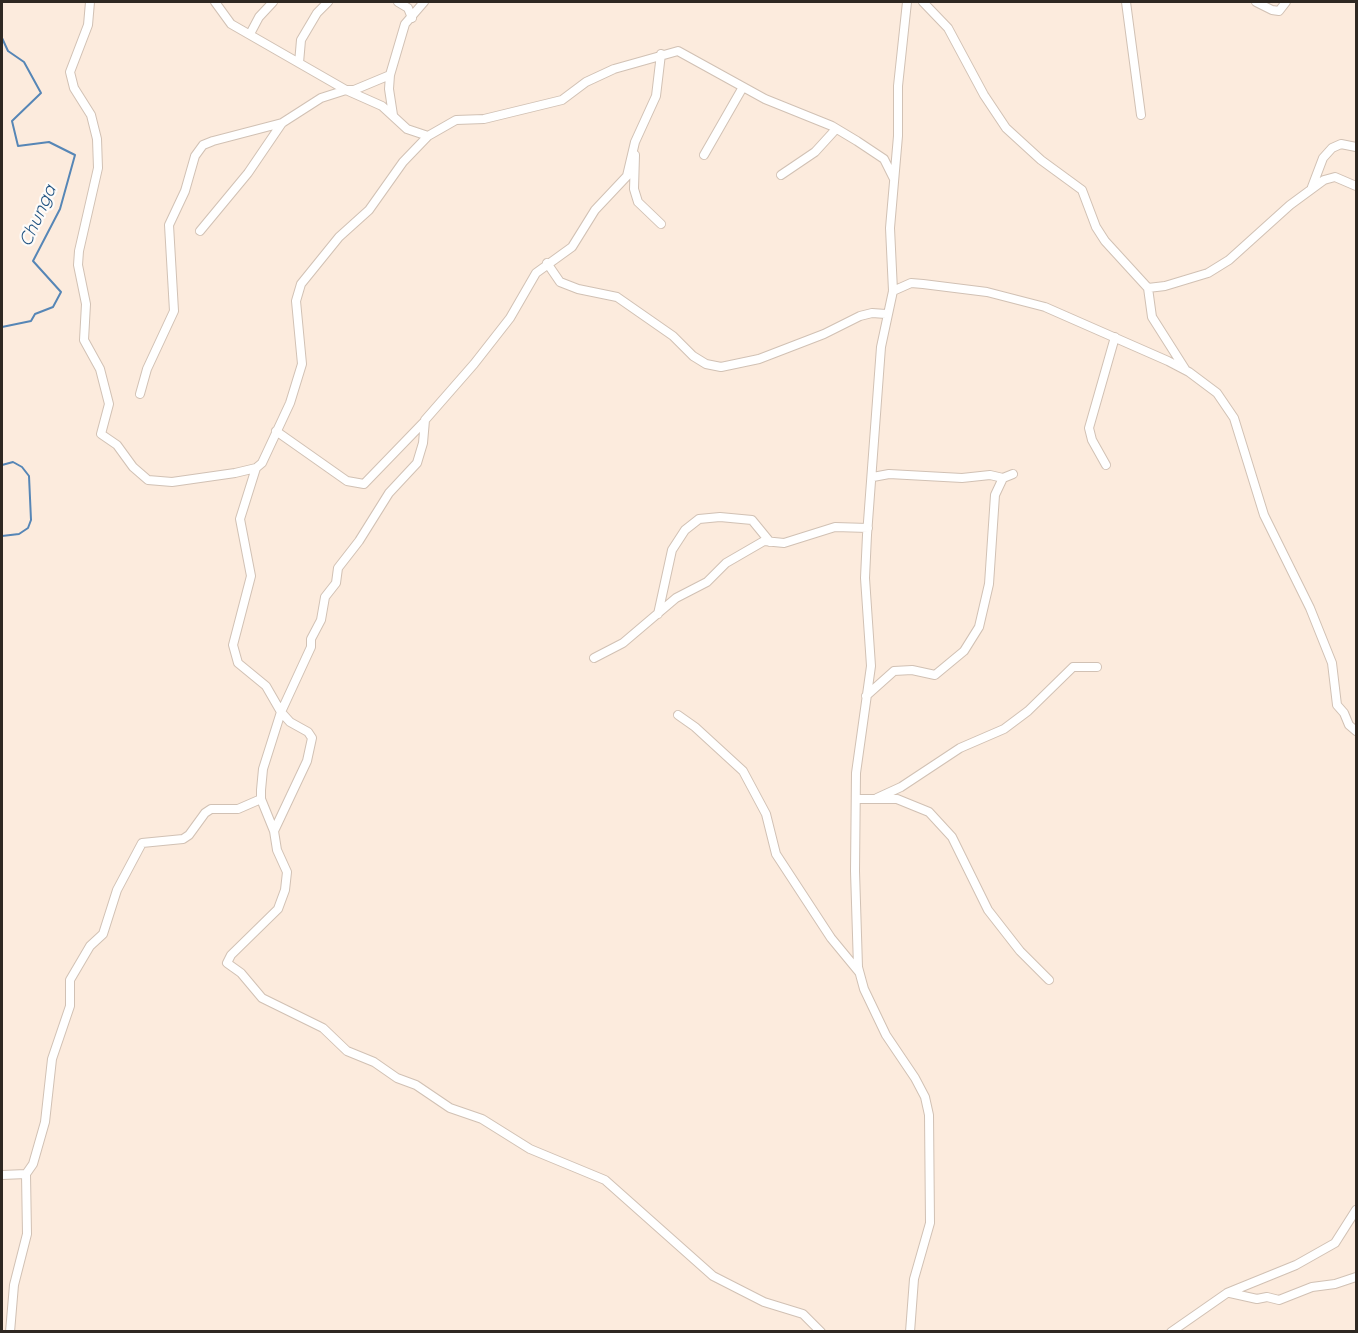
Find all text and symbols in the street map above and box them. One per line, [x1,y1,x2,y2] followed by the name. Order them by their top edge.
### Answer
[15,182,61,250] water label: Chunga

